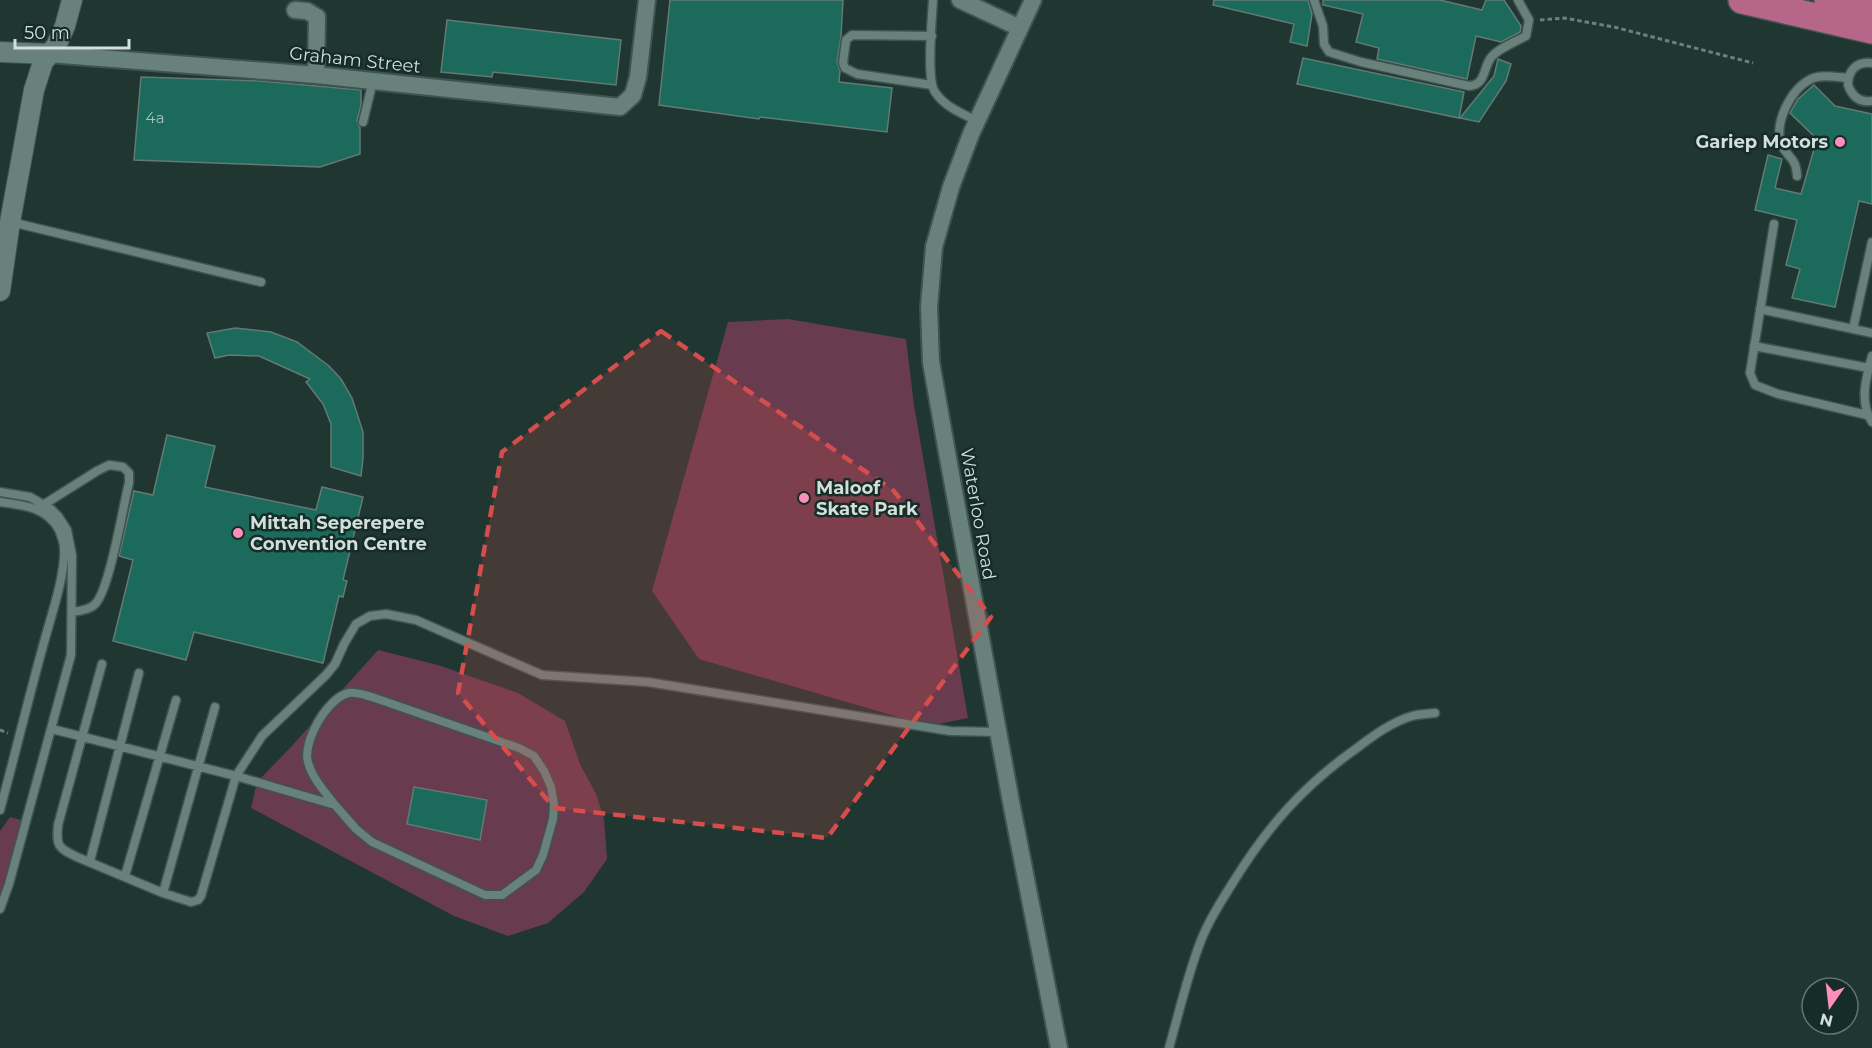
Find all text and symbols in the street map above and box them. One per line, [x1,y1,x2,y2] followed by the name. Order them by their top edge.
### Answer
[15,12,129,50] scale bar
[24,22,70,44] text: 50 m
[288,42,422,78] street label: Graham Street
[145,108,165,127] house number: 4a
[1695,131,1828,153] place label: Gariep Motors
[1833,135,1847,149] marker: Gariep Motors
[956,446,1000,582] street label: Waterloo Road
[816,477,918,520] place label: Maloof Skate Park
[797,491,811,505] marker: Maloof Skate Park
[250,512,427,555] place label: Mittah Seperepere Convention Centre
[231,526,245,540] marker: Mittah Seperepere Convention Centre
[1800,976,1860,1036] north arrow
[1818,1009,1835,1031] text: N

